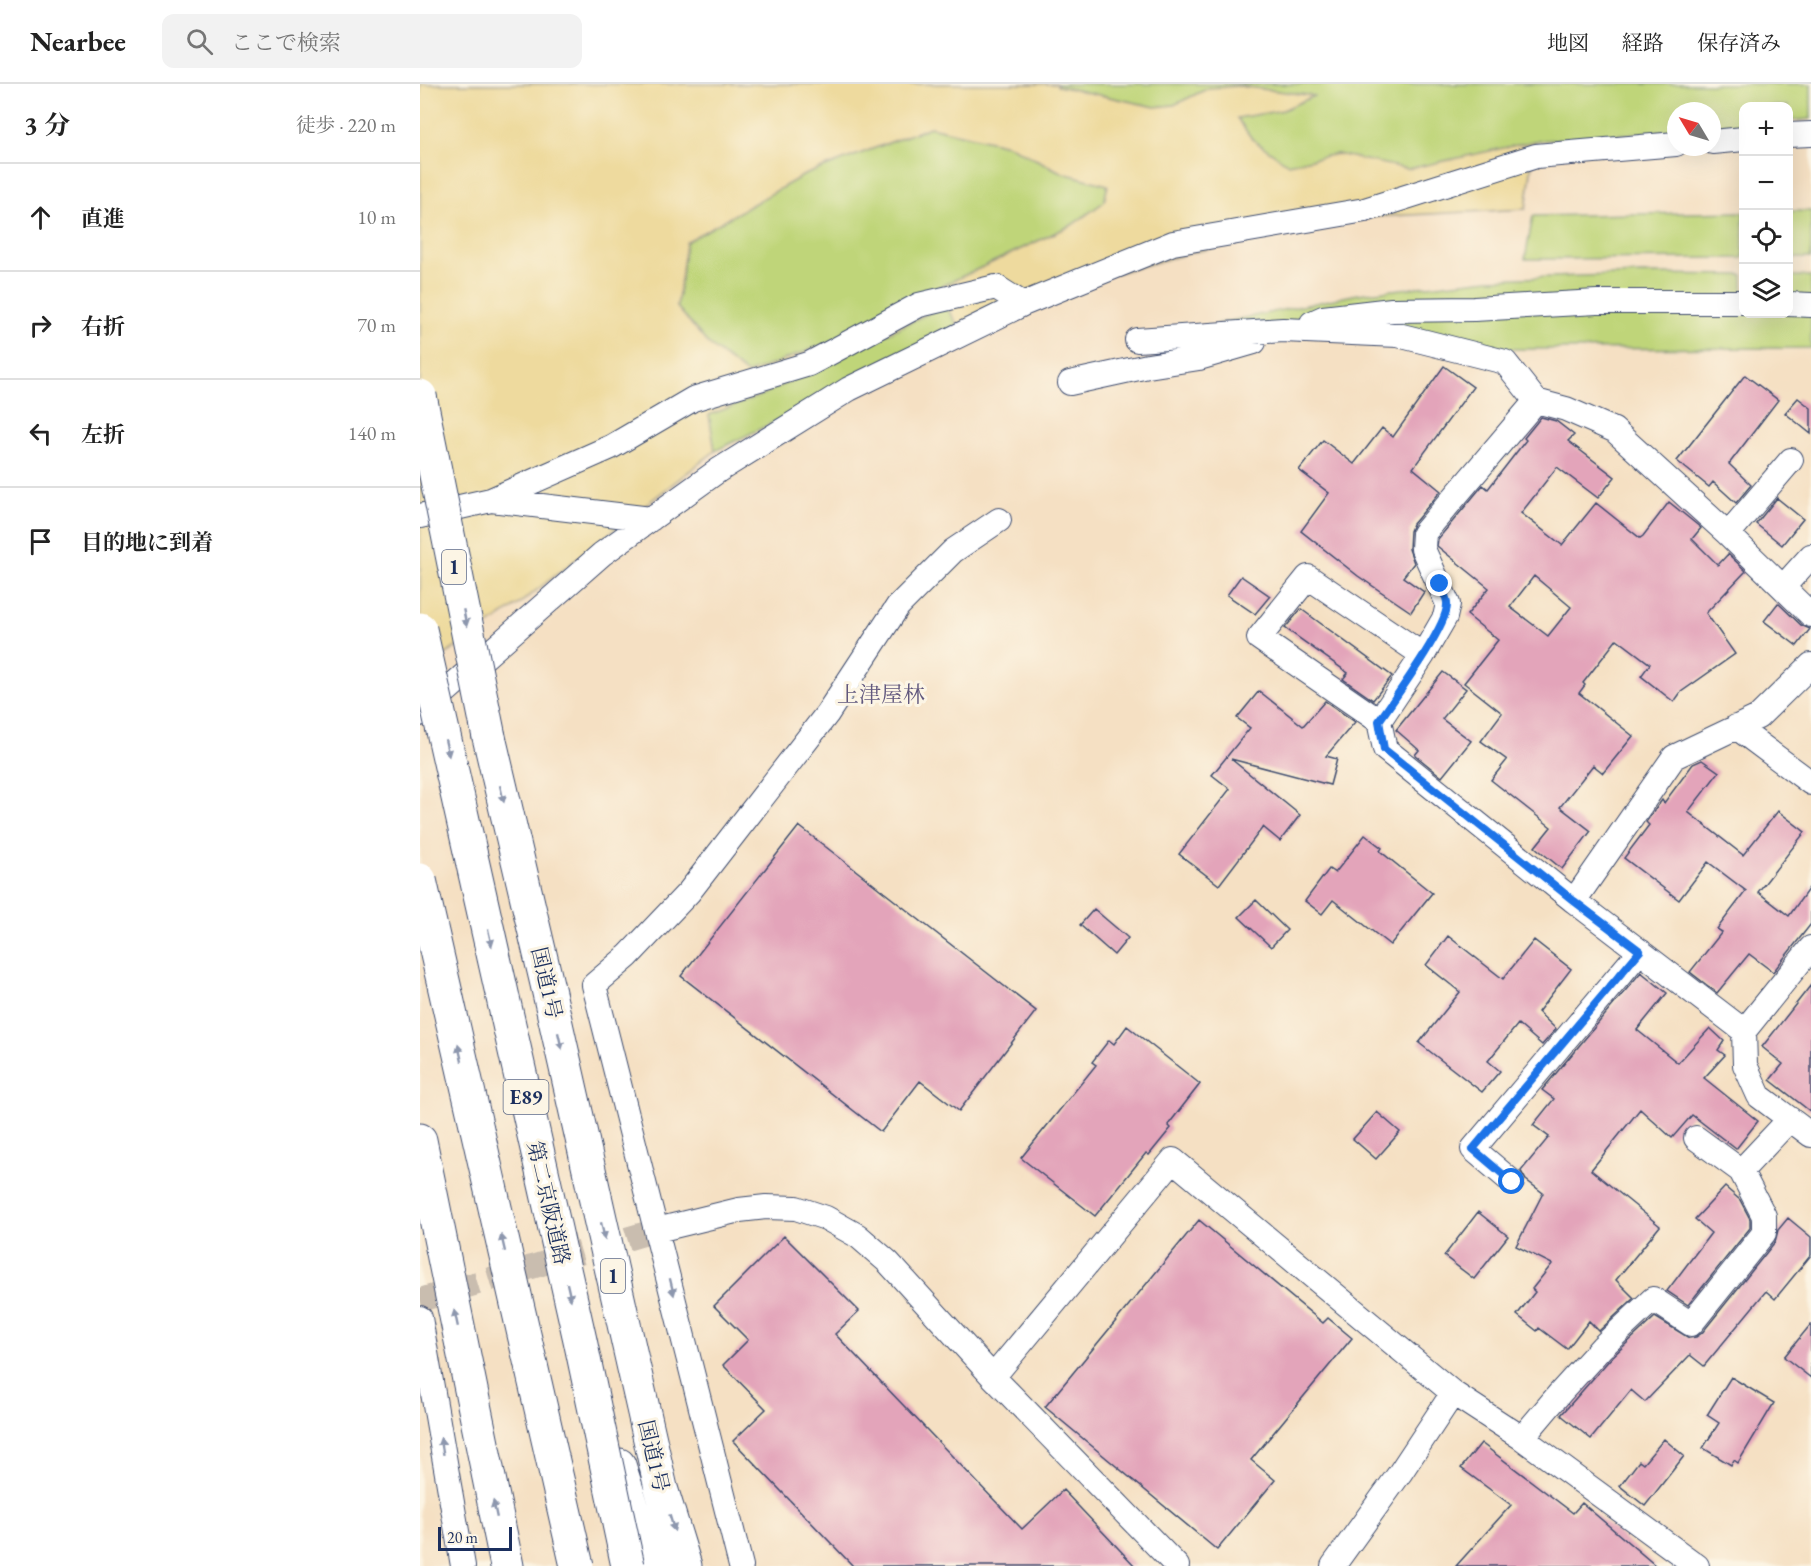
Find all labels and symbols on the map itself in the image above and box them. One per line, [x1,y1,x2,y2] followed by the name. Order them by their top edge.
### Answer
[1667,102,1721,156] north arrow
[442,550,466,584] road number: 1
[1426,570,1452,596] route end
[461,609,470,628] one-way arrow
[837,680,925,709] district label: 上津屋林
[443,738,452,757] one-way arrow
[498,785,508,803] one-way arrow
[486,929,495,948] one-way arrow
[526,944,568,1022] street label: 国道1号
[556,1031,565,1050] one-way arrow
[454,1044,464,1062] one-way arrow
[504,1080,548,1114] road number: E89
[522,1139,576,1267] street label: 第二京阪道路
[1498,1168,1524,1194] route start
[599,1222,608,1241] one-way arrow
[498,1234,508,1252] one-way arrow
[601,1259,625,1293] road number: 1
[667,1278,677,1296] one-way arrow
[565,1283,575,1301] one-way arrow
[451,1308,460,1327] one-way arrow
[633,1417,675,1495] street label: 国道1号
[438,1437,447,1456] one-way arrow
[490,1499,500,1518] one-way arrow
[667,1514,677,1532] one-way arrow
[438,1524,512,1552] scale bar

